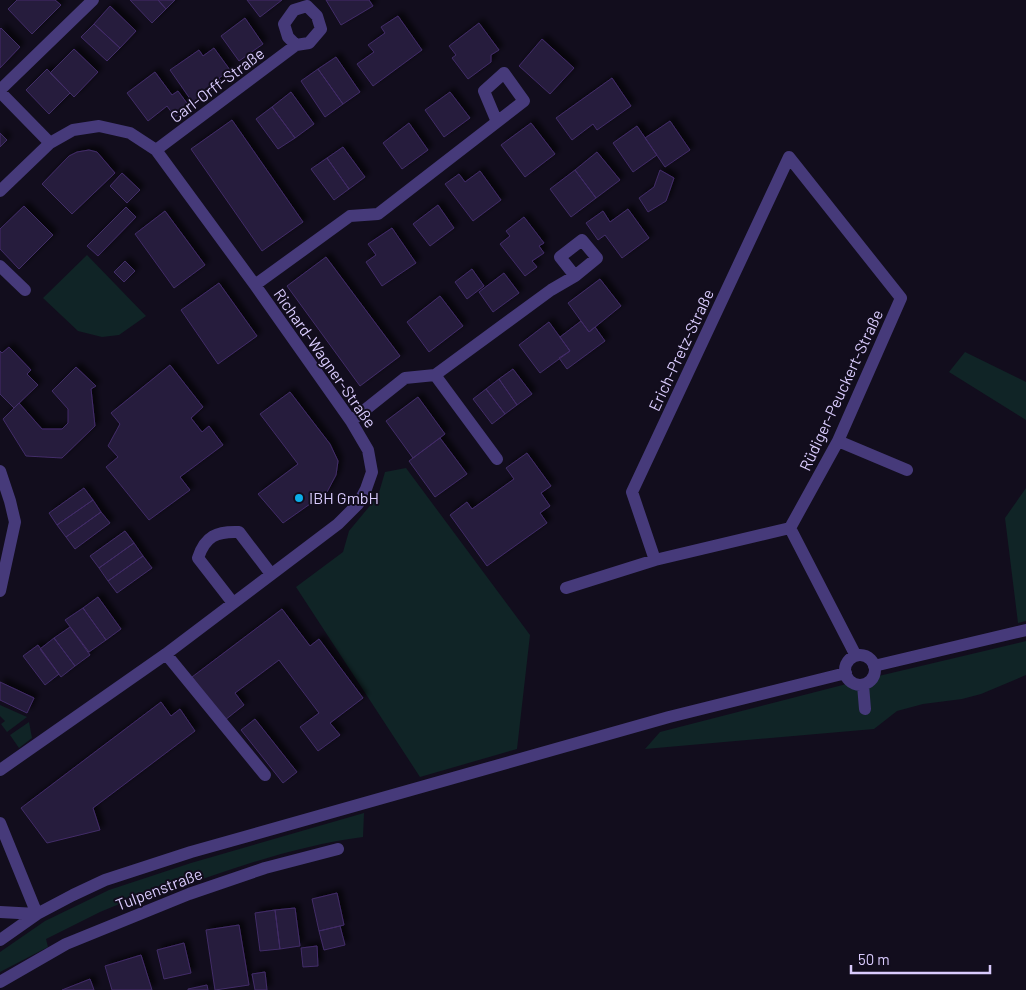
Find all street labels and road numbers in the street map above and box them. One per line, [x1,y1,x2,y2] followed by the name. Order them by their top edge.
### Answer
[166,43,268,126] street label: Carl-Orff-Straße
[270,284,381,431] street label: Richard-Wagner-Straße
[644,286,717,414] street label: Erich-Pretz-Straße
[795,306,886,473] street label: Rüdiger-Peuckert-Straße
[113,863,205,914] street label: Tulpenstraße

